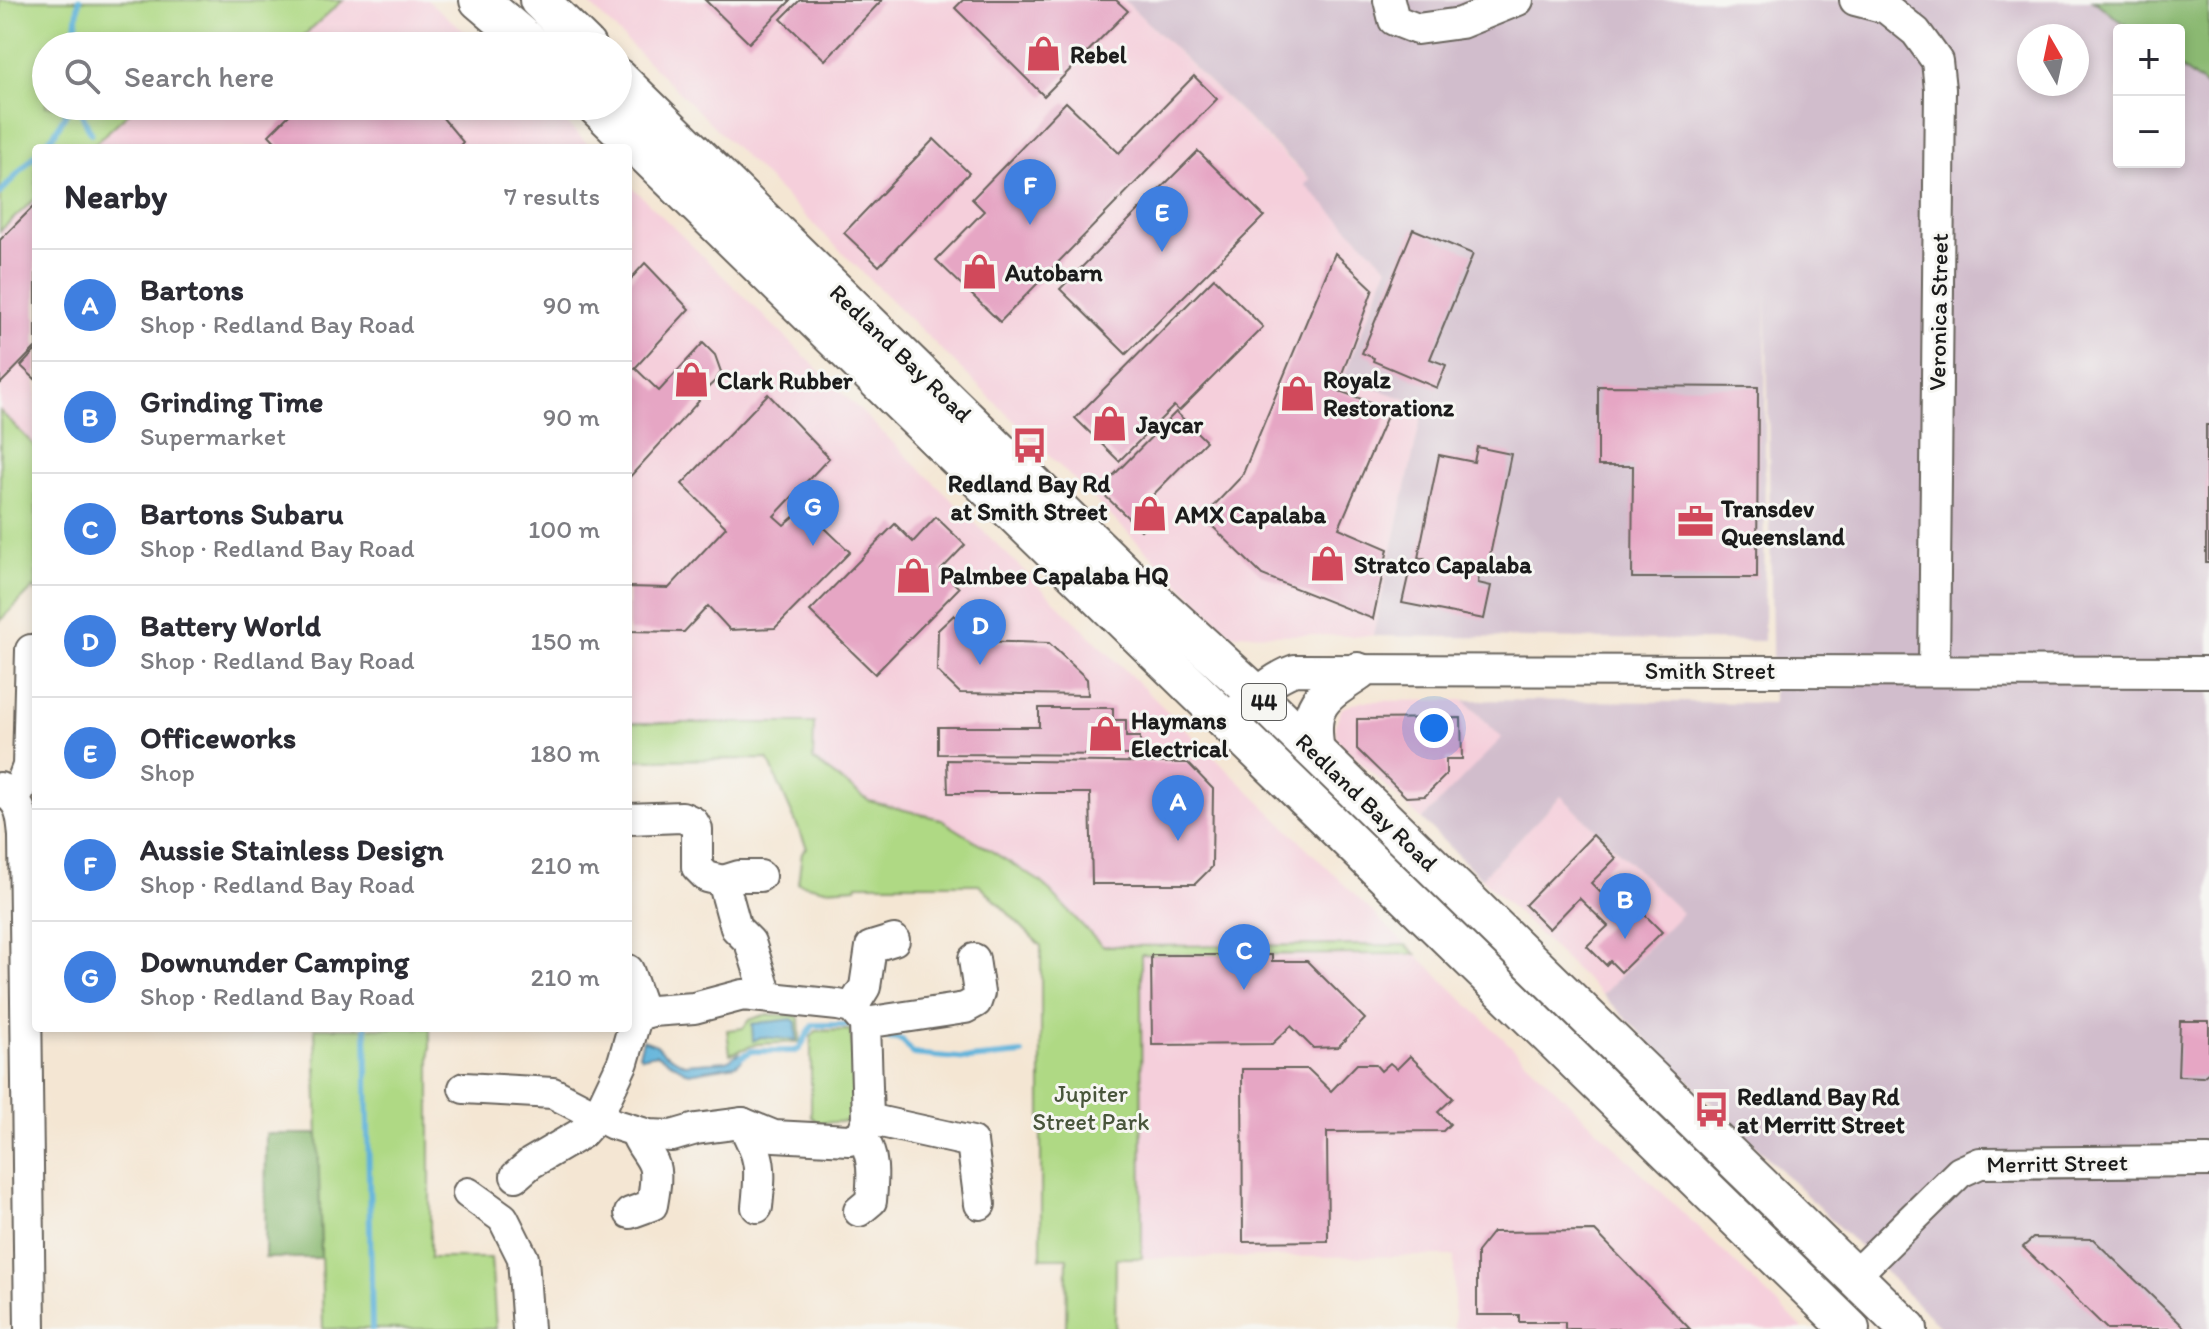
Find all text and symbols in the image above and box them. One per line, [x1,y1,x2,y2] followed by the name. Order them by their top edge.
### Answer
[2017,24,2089,96] north arrow
[2113,24,2185,168] map controls
[2113,24,2185,96] button: +
[32,32,632,120] search box
[1025,35,1063,73] shop icon: Rebel
[1070,40,1127,69] place label: Rebel
[60,54,104,98] icon: search
[124,58,274,95] text: Search here
[2113,96,2185,168] button: −
[1004,159,1056,225] pin: F
[64,176,167,217] text: Nearby
[504,180,600,212] text: 7 results
[1136,186,1188,252] pin: E
[1922,233,1954,391] street label: Veronica Street
[960,253,998,291] shop icon: Autobarn
[1004,258,1103,287] place label: Autobarn
[140,271,244,308] text: Bartons
[824,278,978,428] street label: Redland Bay Road
[82,289,98,321] text: A
[543,289,600,321] text: 90 m
[140,308,415,340] text: Shop · Redland Bay Road
[672,361,710,399] shop icon: Clark Rubber
[1323,365,1455,422] place label: Royalz Restorationz
[717,366,853,395] place label: Clark Rubber
[1278,374,1316,412] shop icon: Royalz Restorationz
[140,383,323,420] text: Grinding Time
[82,401,98,433] text: B
[543,401,600,433] text: 90 m
[1091,405,1129,443] shop icon: Jaycar
[1135,410,1203,440] place label: Jaycar
[140,420,286,452] text: Supermarket
[1010,427,1048,465] bus stop icon: Redland Bay Rd at Smith Street
[948,469,1111,526] place label: Redland Bay Rd at Smith Street
[787,480,839,546] pin: G
[1720,494,1845,551] place label: Transdev Queensland
[140,495,344,532] text: Bartons Subaru
[1130,495,1168,533] shop icon: AMX Capalaba
[1174,500,1327,530] place label: AMX Capalaba
[1676,503,1714,541] office icon: Transdev Queensland
[82,513,98,545] text: C
[528,513,600,545] text: 100 m
[140,532,415,564] text: Shop · Redland Bay Road
[1309,545,1347,583] shop icon: Stratco Capalaba
[1354,550,1532,580] place label: Stratco Capalaba
[895,556,933,594] shop icon: Palmbee Capalaba HQ
[940,561,1169,591] place label: Palmbee Capalaba HQ
[954,599,1006,665] pin: D
[140,607,321,644] text: Battery World
[81,625,99,657] text: D
[531,625,600,657] text: 150 m
[140,644,415,676] text: Shop · Redland Bay Road
[1645,656,1775,685] street label: Smith Street
[1242,684,1286,720] road number: 44
[1131,706,1228,763] place label: Haymans Electrical
[1414,708,1454,748] your location
[1086,715,1124,753] shop icon: Haymans Electrical
[140,719,296,756] text: Officeworks
[1290,727,1444,877] street label: Redland Bay Road
[83,737,97,769] text: E
[530,737,600,769] text: 180 m
[140,756,195,788] text: Shop
[1152,775,1204,841] pin: A
[140,831,444,868] text: Aussie Stainless Design
[83,849,97,881] text: F
[531,849,600,881] text: 210 m
[140,868,415,900] text: Shop · Redland Bay Road
[1599,873,1651,939] pin: B
[1218,924,1270,990] pin: C
[140,943,409,980] text: Downunder Camping
[81,961,99,993] text: G
[531,961,600,993] text: 210 m
[140,980,415,1012] text: Shop · Redland Bay Road
[1033,1079,1149,1136] park label: Jupiter Street Park
[1737,1082,1905,1139] place label: Redland Bay Rd at Merritt Street
[1692,1091,1730,1129] bus stop icon: Redland Bay Rd at Merritt Street
[1986,1147,2128,1179] street label: Merritt Street

